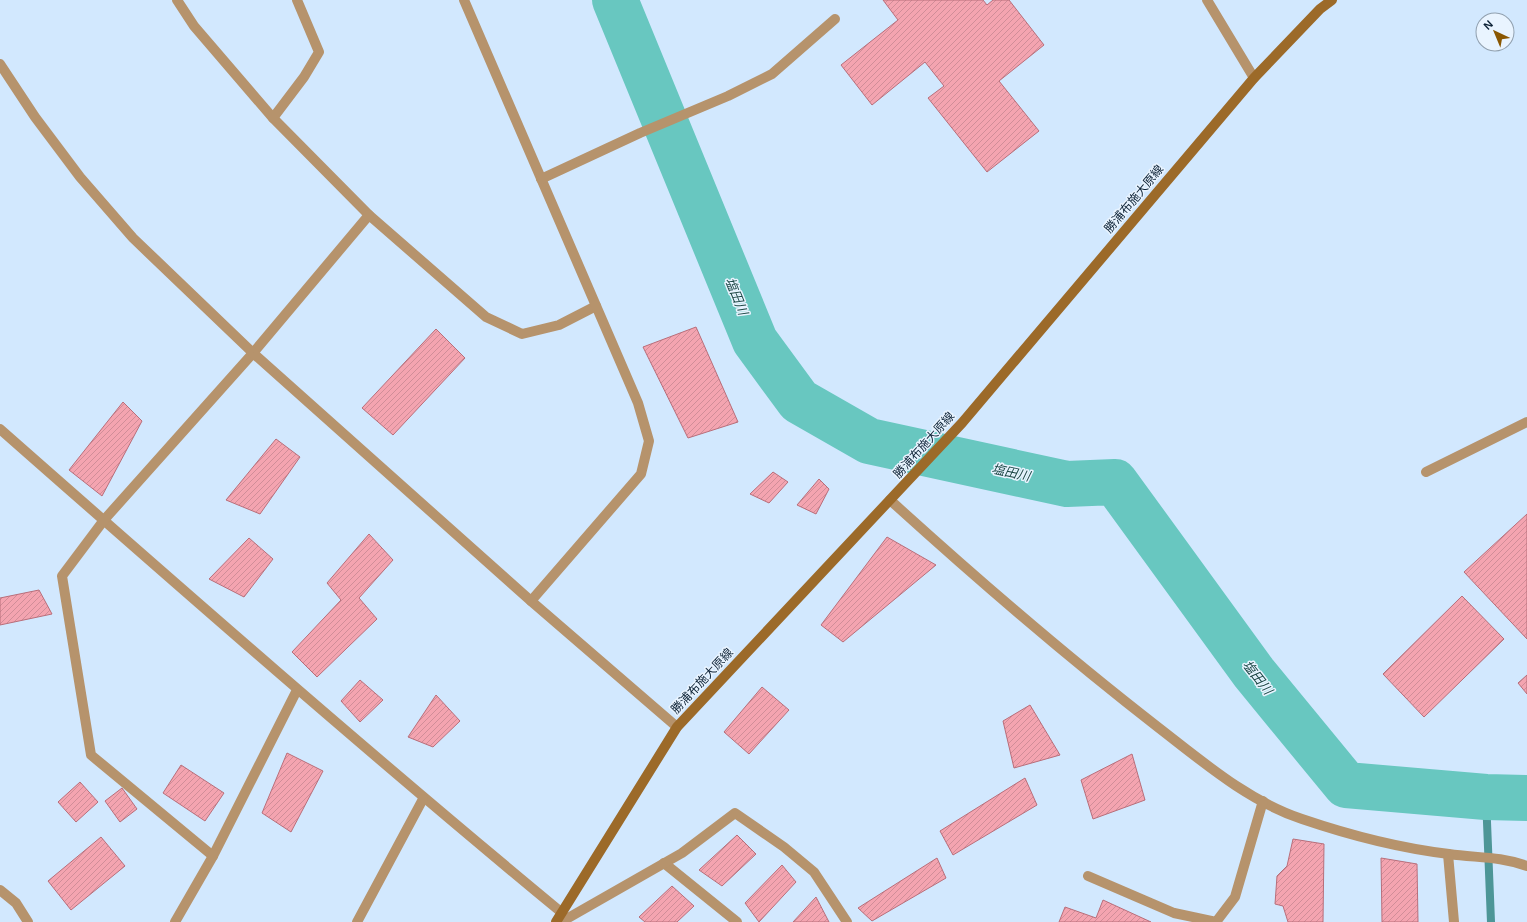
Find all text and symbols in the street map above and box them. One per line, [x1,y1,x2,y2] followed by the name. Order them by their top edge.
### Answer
[1475,12,1515,52] north arrow
[1481,18,1495,32] text: N
[1102,162,1166,236] street label: 勝浦布施大原線
[722,275,752,319] water label: 塩田川
[891,409,957,481] street label: 勝浦布施大原線
[990,461,1033,484] water label: 塩田川
[668,646,736,716] street label: 勝浦布施大原線
[1240,657,1277,699] water label: 塩田川

